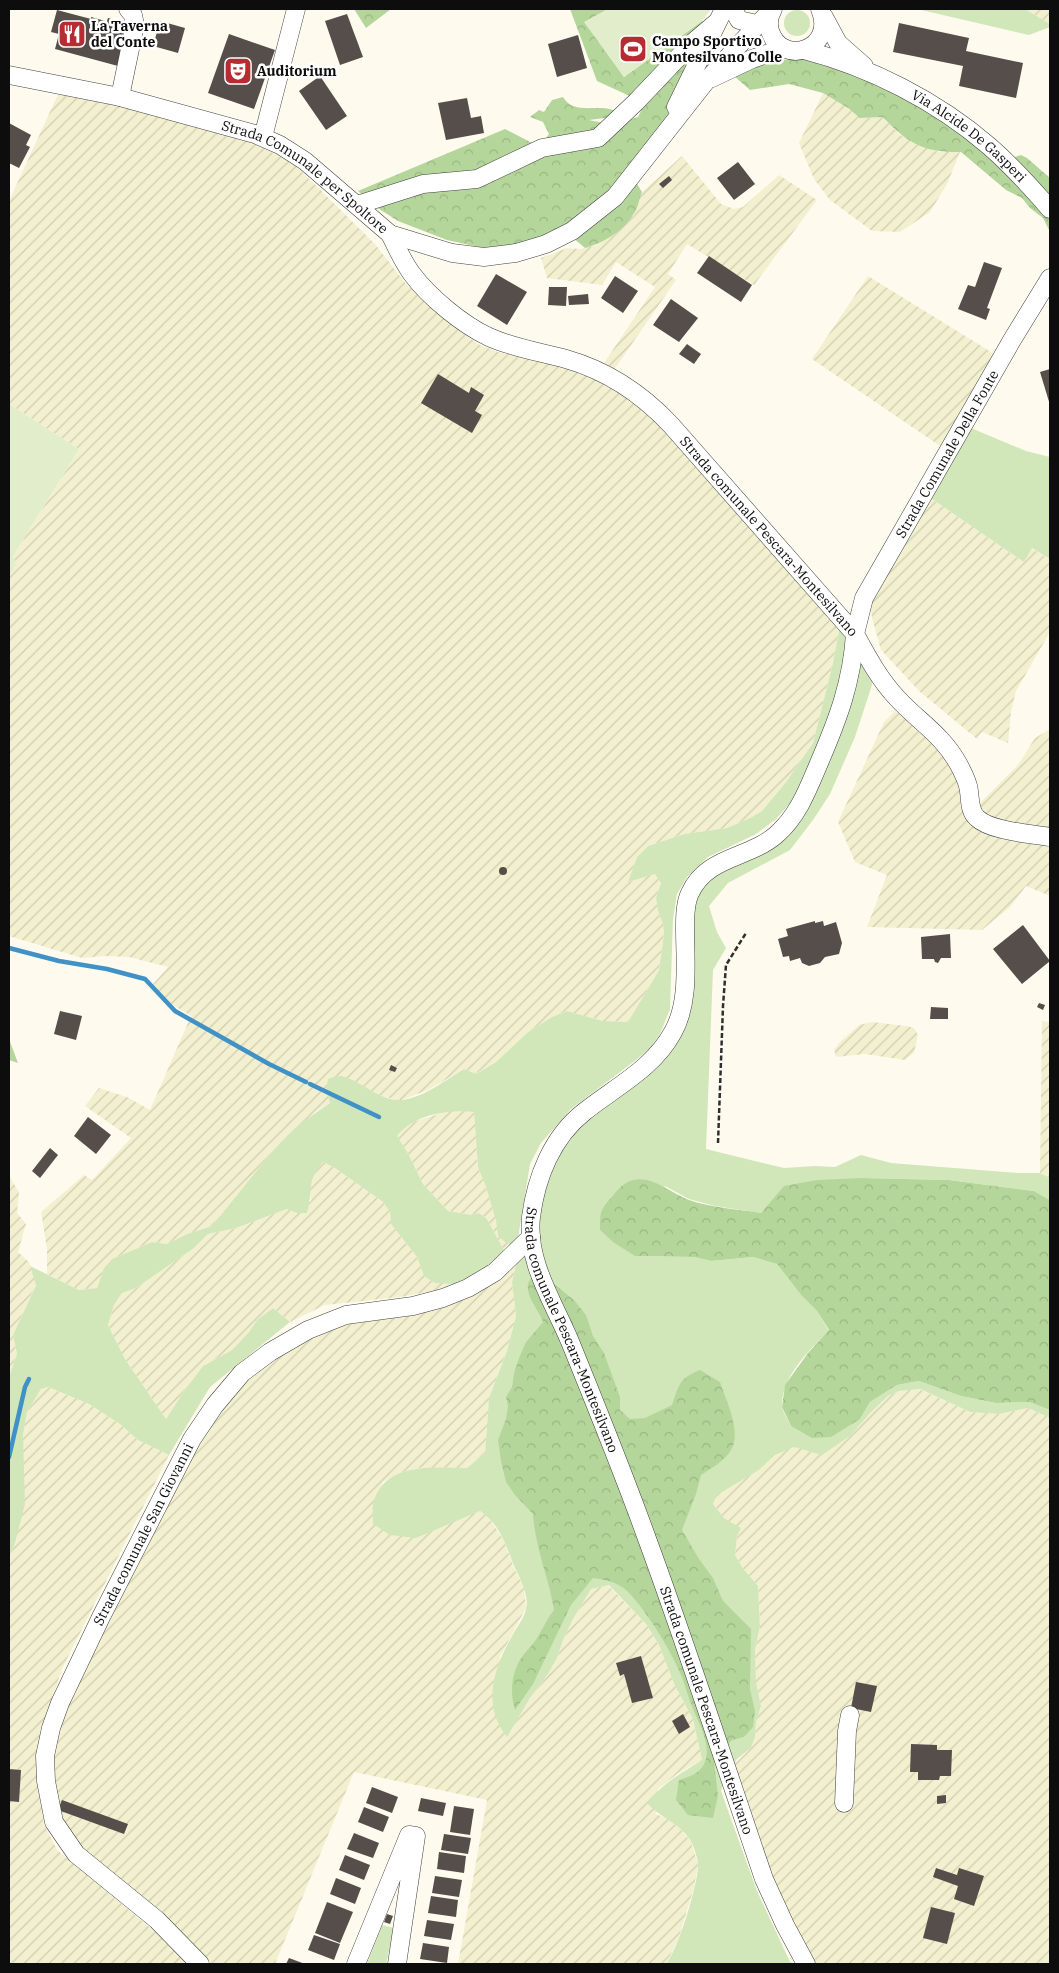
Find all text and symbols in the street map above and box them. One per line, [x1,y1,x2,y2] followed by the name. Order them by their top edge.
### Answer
[91,17,168,51] place label: La Taverna del Conte
[57,19,87,49] restaurant icon: La Taverna del Conte
[652,32,782,66] place label: Campo Sportivo Montesilvano Colle
[618,34,648,64] sports icon: Campo Sportivo Montesilvano Colle
[223,56,253,86] theatre icon: Auditorium
[257,62,337,80] place label: Auditorium
[908,86,1030,186] street label: Via Alcide De Gasperi
[220,116,392,238] street label: Strada Comunale per Spoltore
[891,367,1003,541] street label: Strada Comunale Della Fonte
[676,432,862,640] street label: Strada comunale Pescara-Montesilvano
[521,1206,623,1455] street label: Strada comunale Pescara-Montesilvano
[89,1440,197,1629] street label: Strada comunale San Giovanni
[656,1584,757,1837] street label: Strada comunale Pescara-Montesilvano

